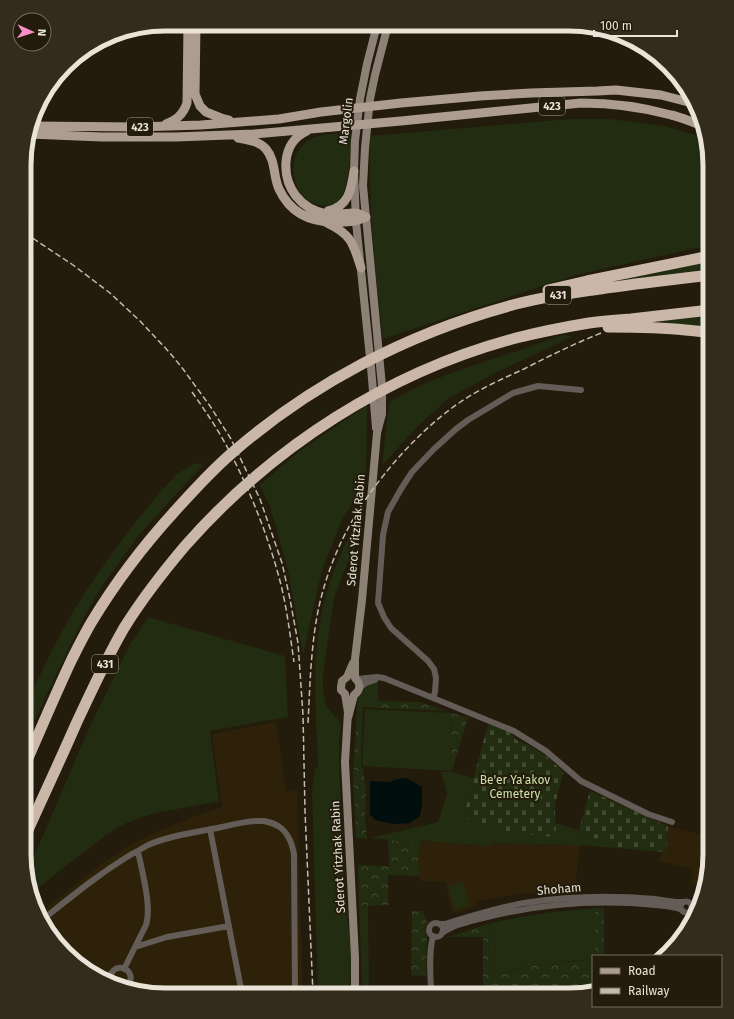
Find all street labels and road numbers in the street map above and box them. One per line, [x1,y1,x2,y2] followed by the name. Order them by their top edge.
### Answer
[336,97,356,145] street label: Margolin
[539,97,565,115] road number: 423
[127,118,153,136] road number: 423
[545,286,571,304] road number: 431
[344,473,368,587] street label: Sderot Yitzhak Rabin
[92,655,118,673] road number: 431
[328,800,348,914] street label: Sderot Yitzhak Rabin
[536,880,582,898] street label: Shoham

